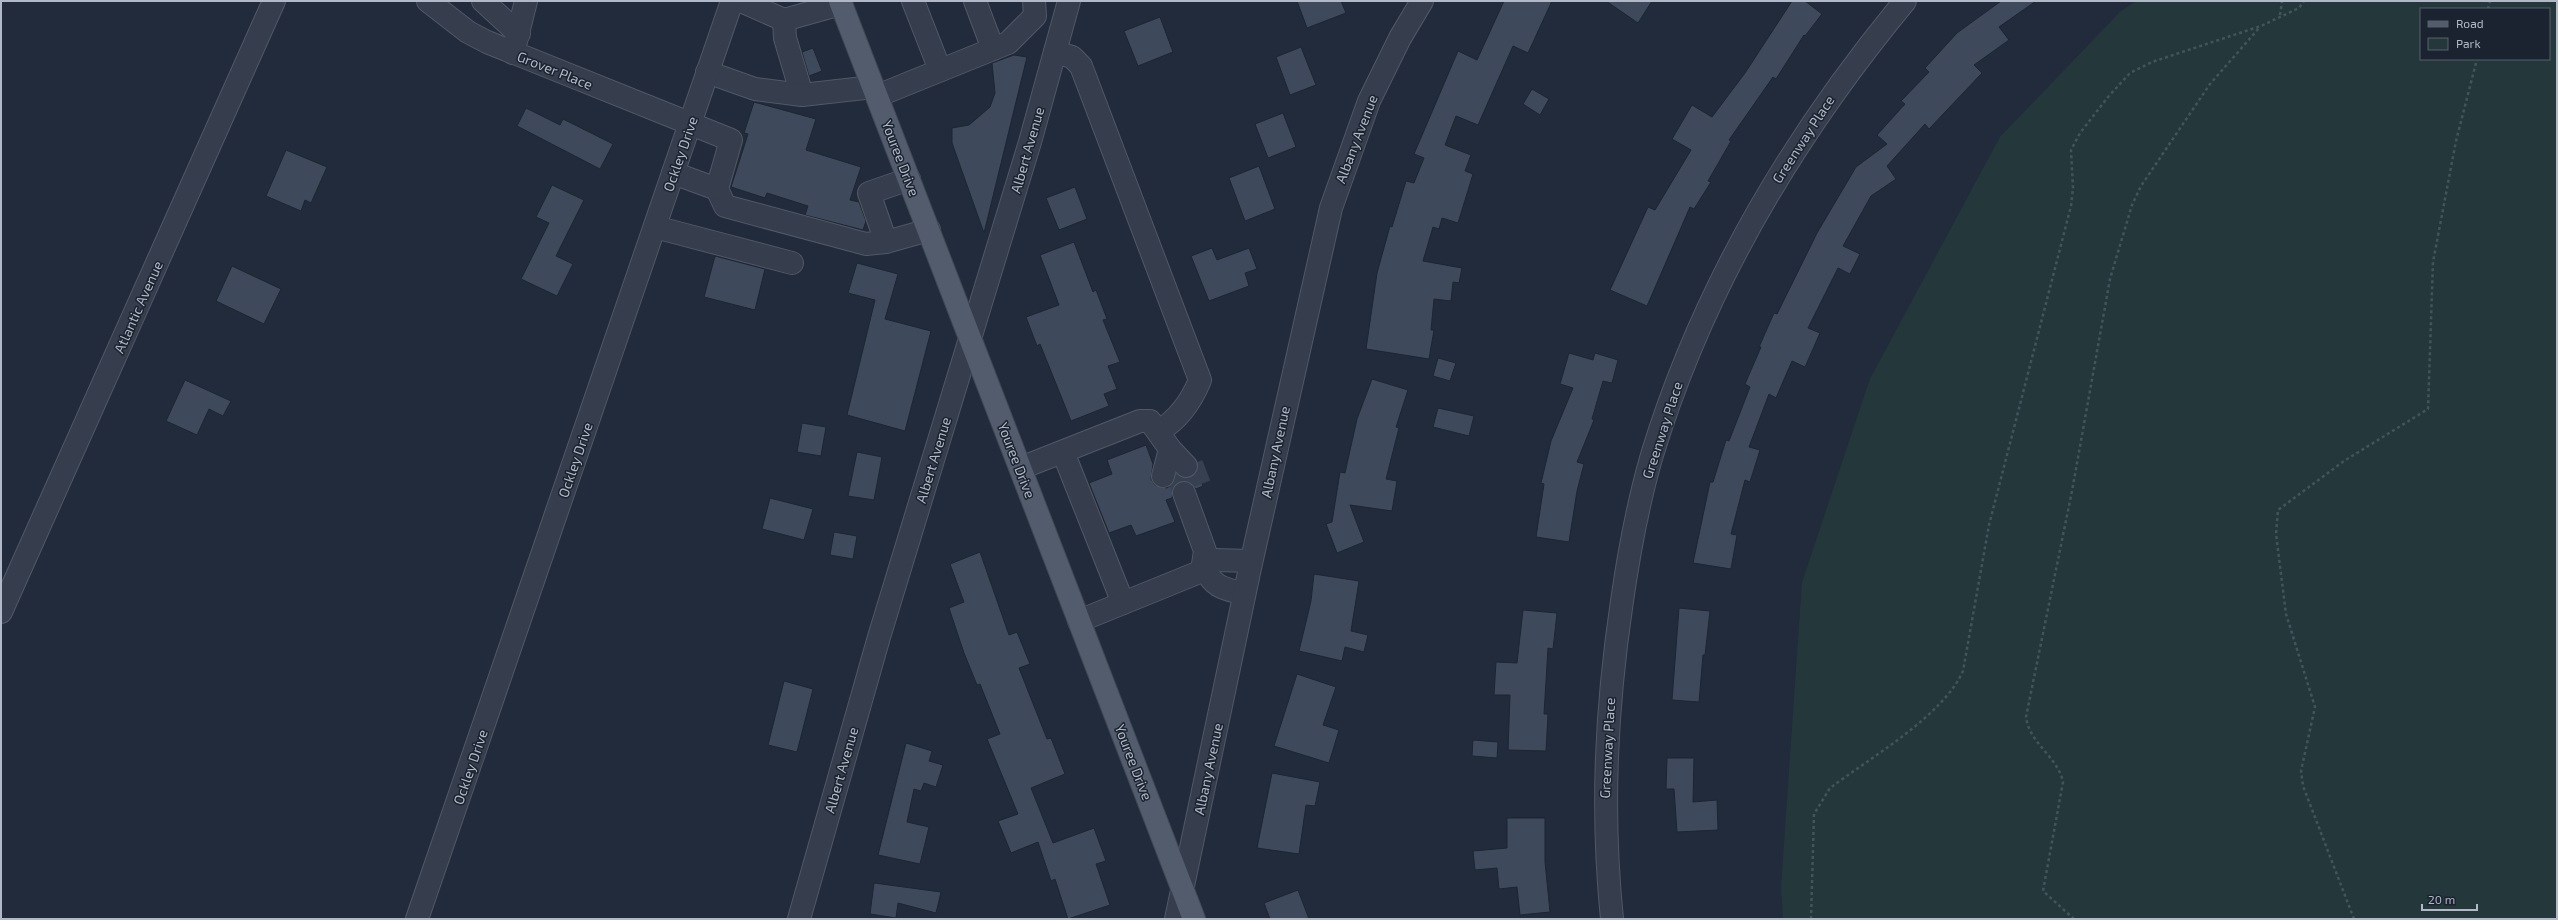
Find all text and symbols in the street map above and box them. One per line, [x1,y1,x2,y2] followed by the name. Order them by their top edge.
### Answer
[2420,8,2550,60] legend
[2456,16,2484,30] text: Road
[2456,36,2481,50] text: Park
[515,47,595,93] street label: Grover Place
[1331,92,1381,186] street label: Albany Avenue
[1768,92,1838,186] street label: Greenway Place
[1007,105,1047,195] street label: Albert Avenue
[659,114,701,194] street label: Ockley Drive
[879,118,923,198] street label: Youree Drive
[110,258,166,356] street label: Atlantic Avenue
[1638,379,1686,481] street label: Greenway Place
[1257,405,1293,499] street label: Albany Avenue
[912,415,954,505] street label: Albert Avenue
[554,420,596,500] street label: Ockley Drive
[995,420,1039,500] street label: Youree Drive
[1596,697,1618,799] street label: Greenway Place
[1112,722,1156,802] street label: Youree Drive
[1190,722,1226,816] street label: Albany Avenue
[821,725,861,815] street label: Albert Avenue
[449,727,491,807] street label: Ockley Drive
[2422,886,2477,912] scale bar
[2428,892,2455,906] text: 20 m

